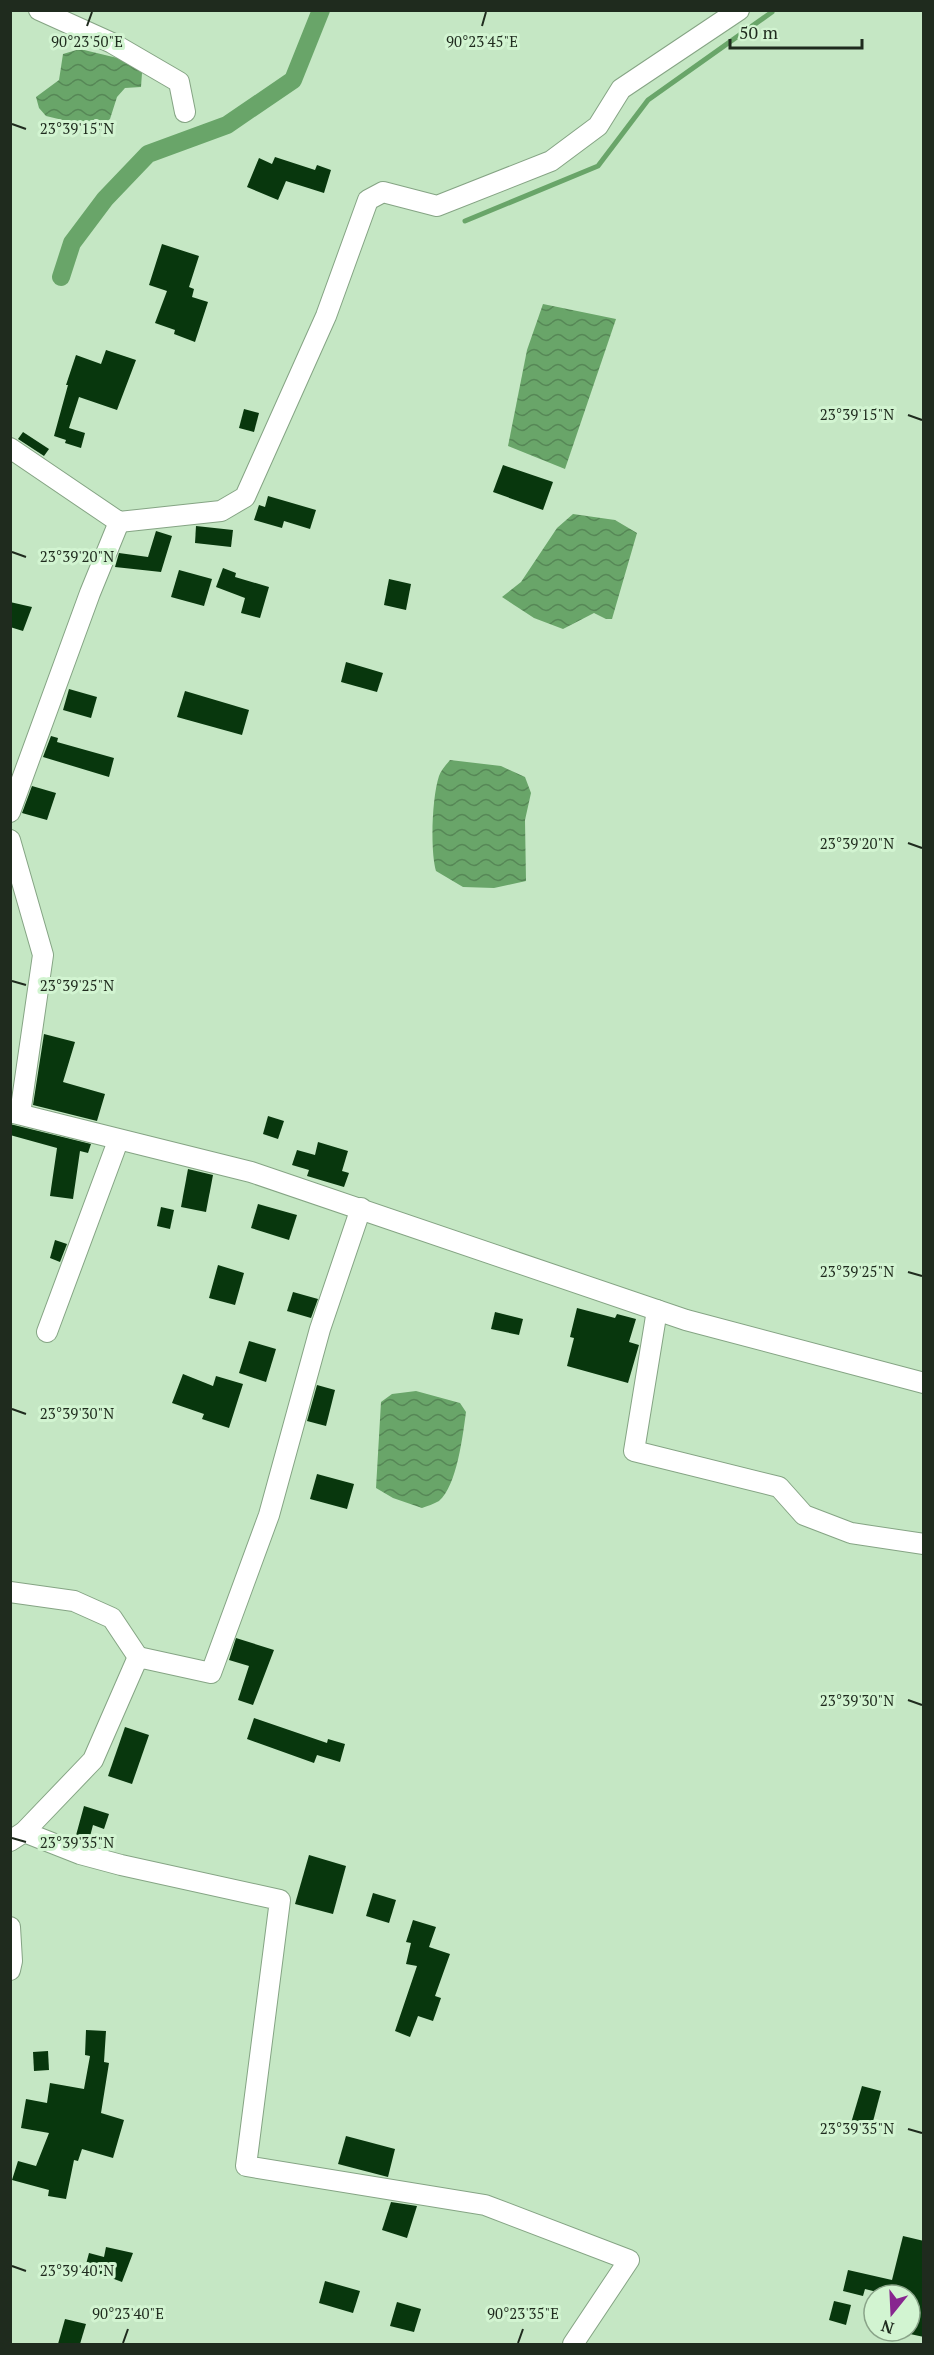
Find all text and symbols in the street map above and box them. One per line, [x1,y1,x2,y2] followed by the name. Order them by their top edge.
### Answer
[730,12,862,50] scale bar
[739,20,779,44] text: 50 m
[51,31,123,51] text: 90°23'50"E
[446,31,518,51] text: 90°23'45"E
[40,118,114,138] text: 23°39'15"N
[820,404,894,424] text: 23°39'15"N
[40,546,114,566] text: 23°39'20"N
[820,833,894,853] text: 23°39'20"N
[40,975,114,995] text: 23°39'25"N
[820,1261,894,1281] text: 23°39'25"N
[40,1403,114,1423] text: 23°39'30"N
[820,1690,894,1710] text: 23°39'30"N
[40,1832,114,1852] text: 23°39'35"N
[820,2118,894,2138] text: 23°39'35"N
[40,2260,114,2280] text: 23°39'40"N
[862,2283,922,2343] north arrow
[92,2303,164,2323] text: 90°23'40"E
[487,2303,559,2323] text: 90°23'35"E
[878,2315,897,2340] text: N

